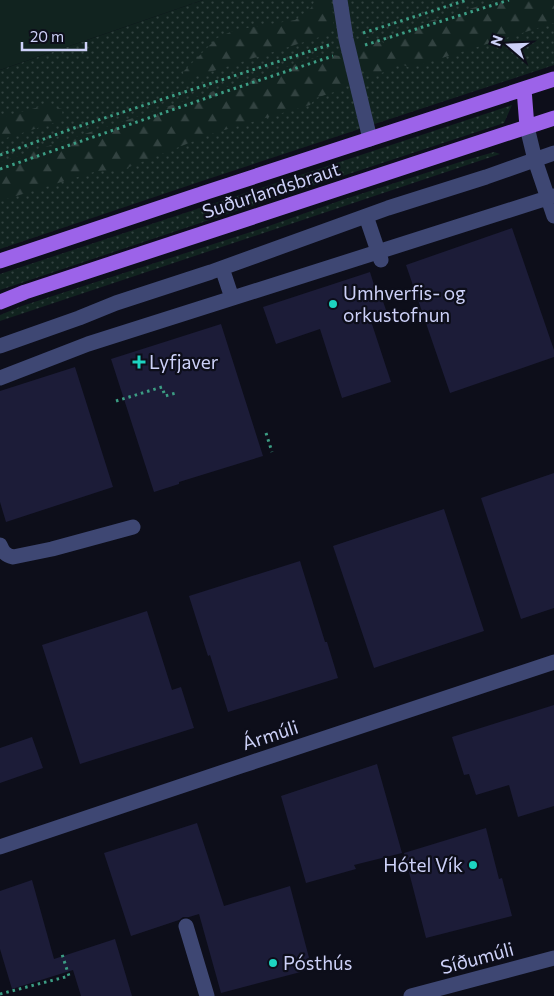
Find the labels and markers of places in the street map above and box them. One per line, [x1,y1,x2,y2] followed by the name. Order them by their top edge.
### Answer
[343,281,466,326] place label: Umhverfis- og orkustofnun
[327,298,339,310] marker: Umhverfis- og orkustofnun
[149,350,219,373] place label: Lyfjaver
[133,356,145,368] marker: Lyfjaver
[383,853,463,876] place label: Hótel Vík
[467,859,479,871] marker: Hótel Vík
[283,951,352,974] place label: Pósthús
[267,957,279,969] marker: Pósthús

